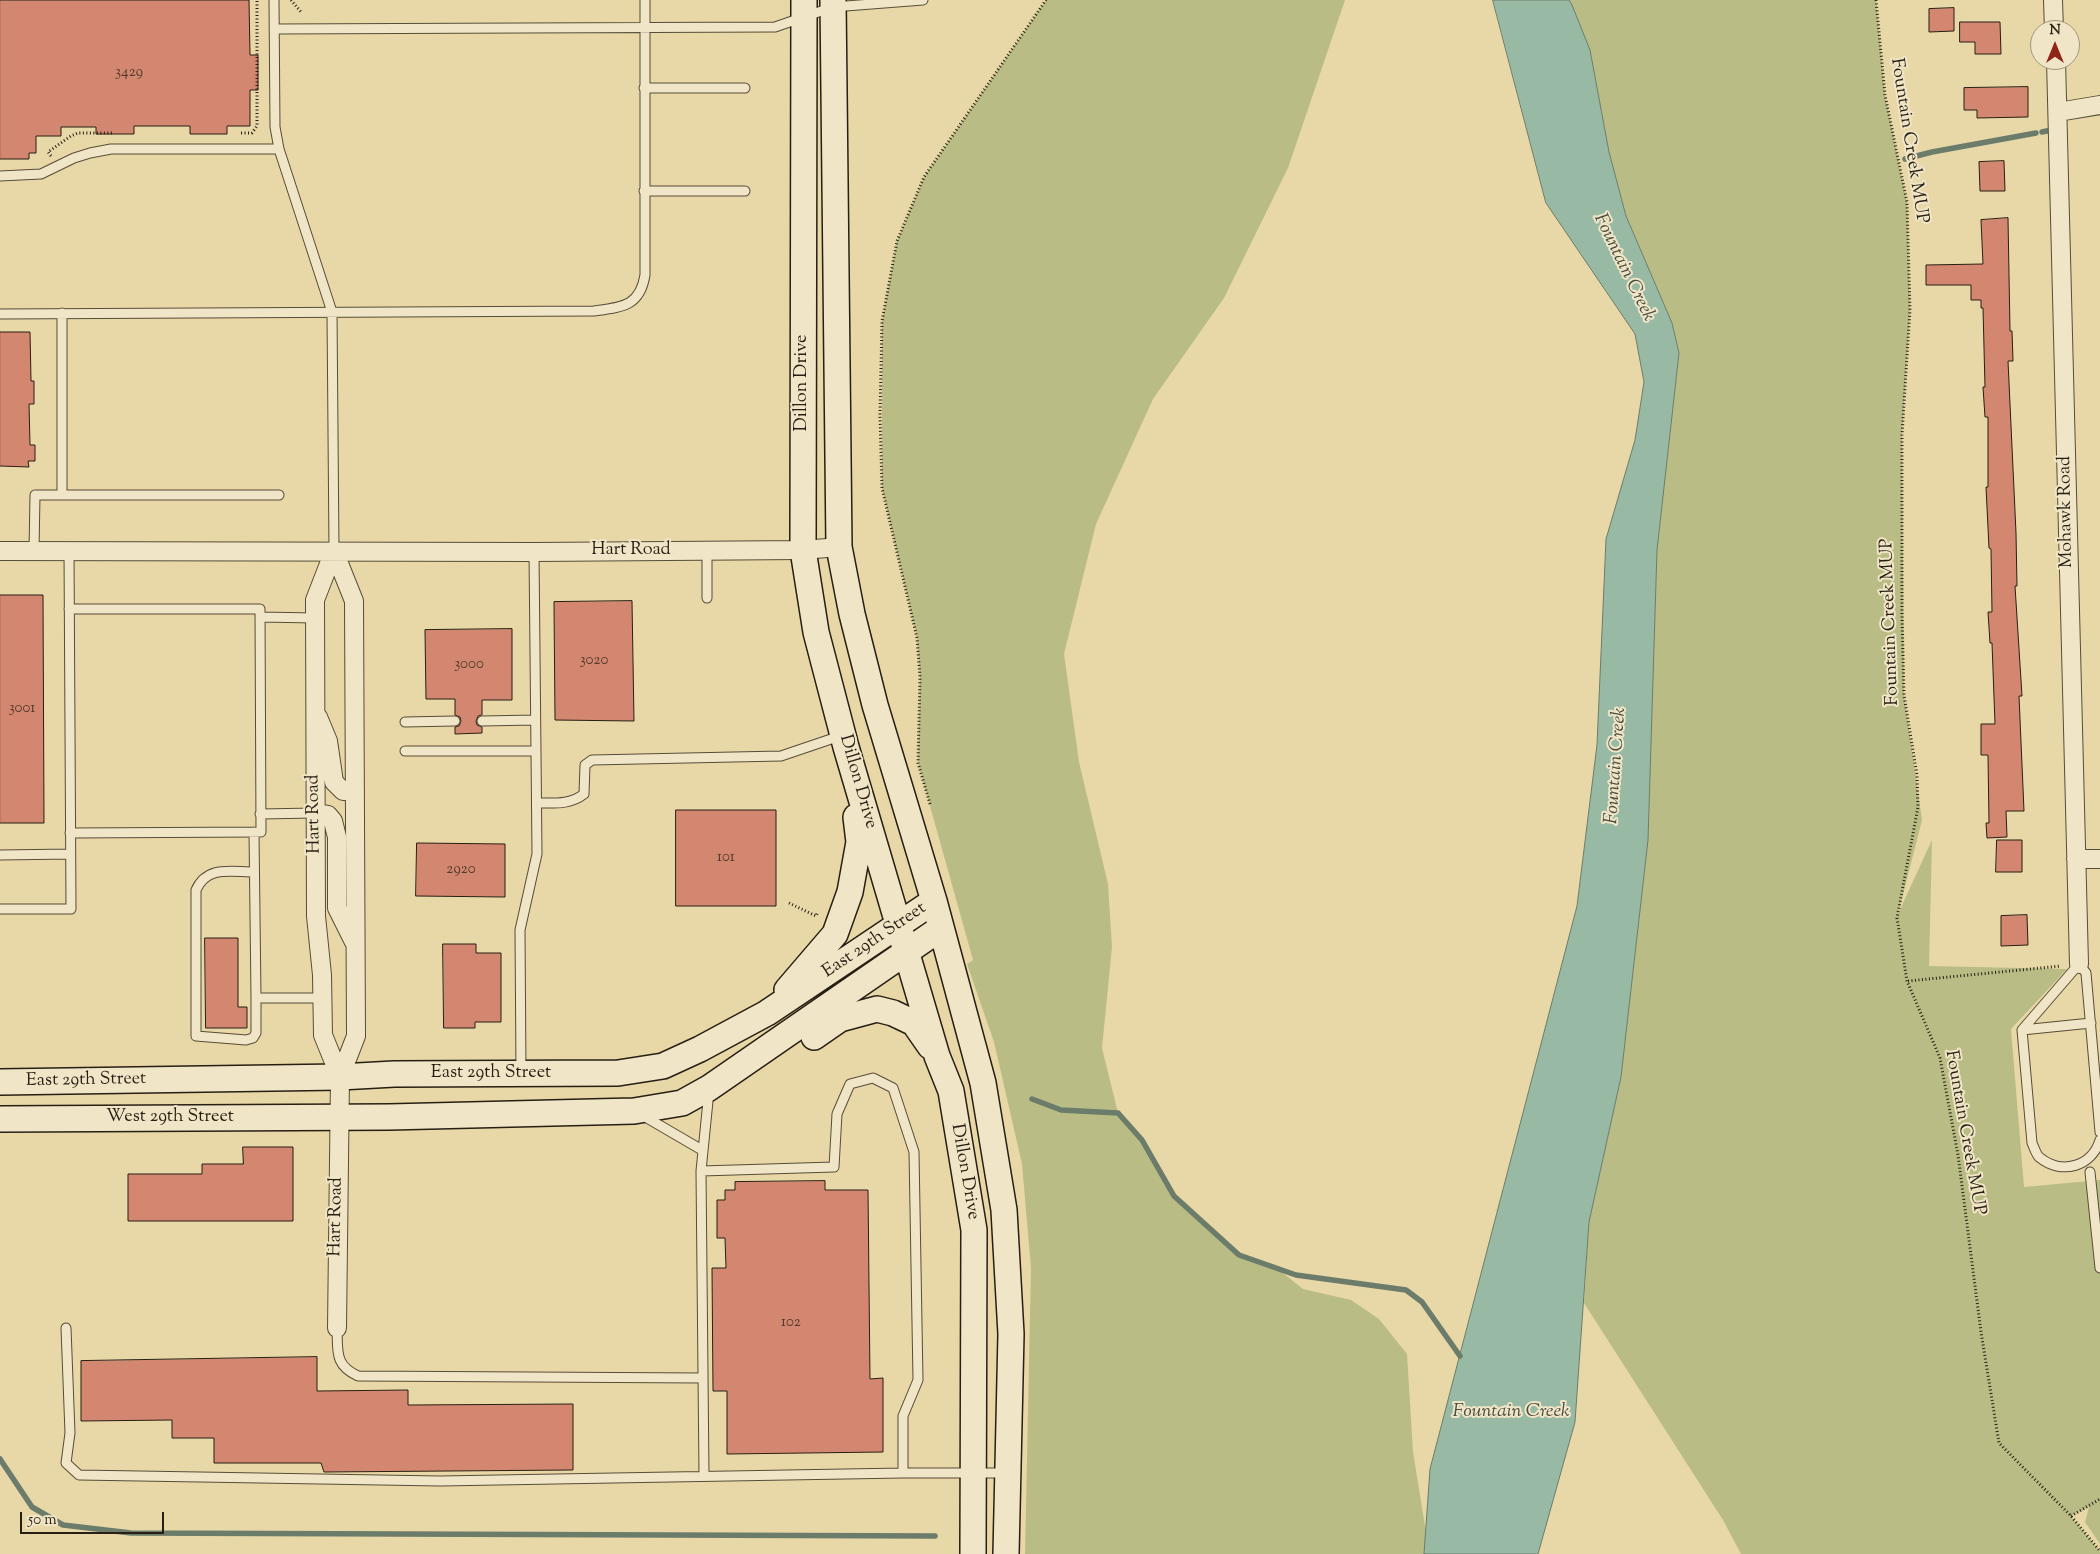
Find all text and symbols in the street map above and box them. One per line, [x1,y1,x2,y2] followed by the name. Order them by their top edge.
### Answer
[2030,20,2080,70] north arrow
[2049,21,2061,41] text: N
[1884,57,1932,225] street label: Fountain Creek MUP
[115,64,143,82] house number: 3429
[1587,210,1659,326] water label: Fountain Creek
[792,335,814,431] street label: Dillon Drive
[2055,456,2079,568] street label: Mohawk Road
[1877,538,1905,706] street label: Fountain Creek MUP
[591,540,671,562] street label: Hart Road
[580,652,608,670] house number: 3020
[454,656,484,674] house number: 3000
[9,700,35,718] house number: 3001
[1602,707,1632,825] water label: Fountain Creek
[833,732,881,832] street label: Dillon Drive
[304,774,326,854] street label: Hart Road
[717,849,735,867] house number: 101
[446,861,476,879] house number: 2920
[819,898,931,984] street label: East 29th Street
[1939,1049,1989,1217] street label: Fountain Creek MUP
[431,1063,551,1085] street label: East 29th Street
[26,1069,146,1093] street label: East 29th Street
[106,1107,234,1129] street label: West 29th Street
[945,1122,983,1222] street label: Dillon Drive
[326,1177,348,1257] street label: Hart Road
[781,1314,801,1332] house number: 102
[1452,1402,1570,1424] water label: Fountain Creek
[22,1502,166,1534] scale bar
[28,1510,57,1531] text: 50 m

